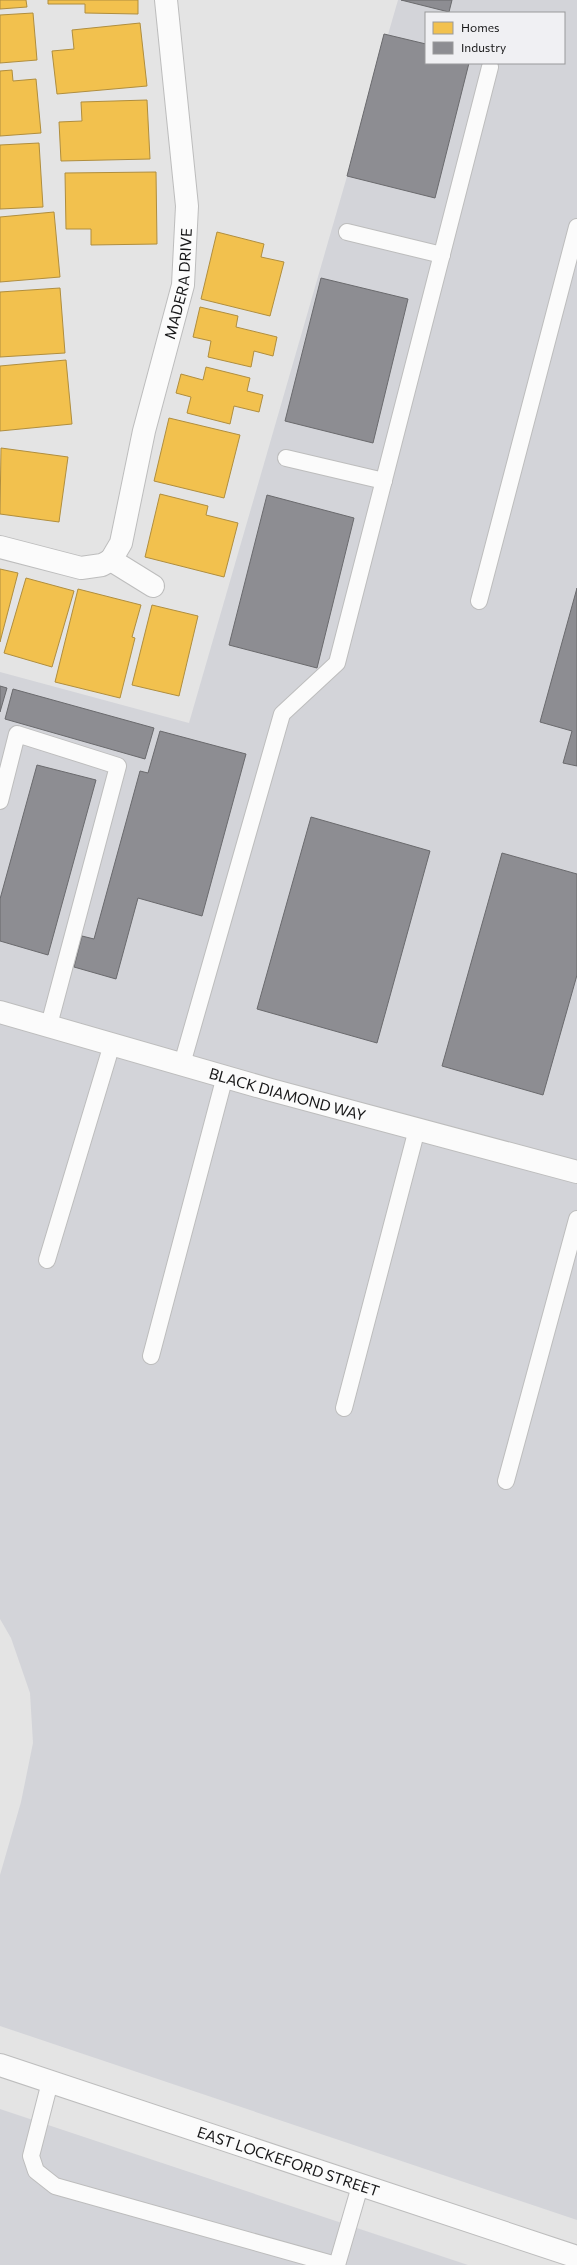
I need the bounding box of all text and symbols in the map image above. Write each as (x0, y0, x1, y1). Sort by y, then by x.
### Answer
legend (425, 12, 565, 64)
text: Homes (461, 20, 499, 34)
text: Industry (461, 40, 506, 54)
street label: MADERA DRIVE (160, 227, 195, 341)
street label: BLACK DIAMOND WAY (207, 1064, 368, 1124)
street label: EAST LOCKEFORD STREET (195, 2122, 382, 2200)

